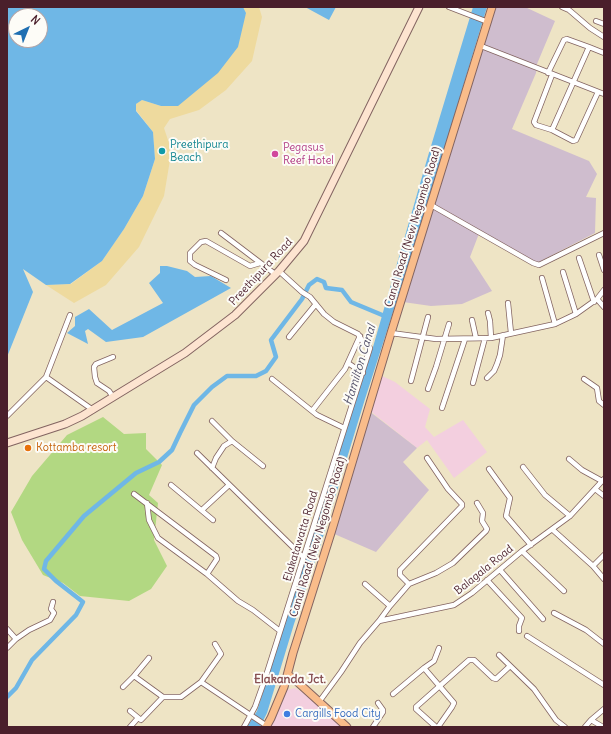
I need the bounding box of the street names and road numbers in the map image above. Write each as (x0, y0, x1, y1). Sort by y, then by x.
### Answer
street label: Canal Road (New Negombo Road) (382, 145, 444, 309)
street label: Preethipura Road (227, 236, 295, 308)
street label: Canal Road (New Negombo Road) (287, 455, 349, 619)
street label: Elakatawatta Road (281, 489, 321, 583)
street label: Balagala Road (452, 542, 516, 598)

